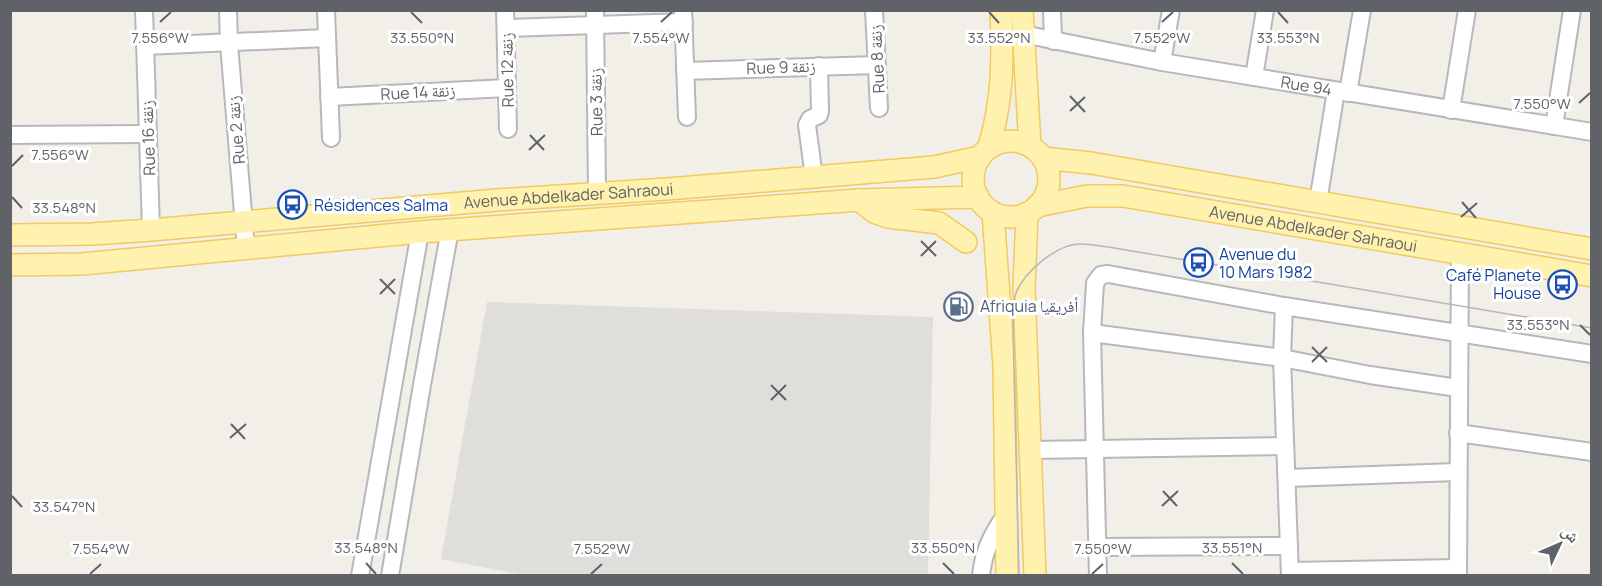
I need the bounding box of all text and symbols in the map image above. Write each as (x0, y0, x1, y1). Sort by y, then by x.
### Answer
street label: Rue 8 زنقة (864, 24, 890, 94)
text: 7.556°W (131, 27, 189, 48)
text: 33.550°N (390, 27, 454, 48)
text: 7.554°W (632, 27, 690, 48)
text: 33.552°N (968, 27, 1030, 48)
text: 7.552°W (1134, 27, 1190, 48)
text: 33.553°N (1256, 27, 1320, 48)
street label: Rue 12 زنقة (495, 32, 519, 108)
street label: Rue 9 زنقة (746, 55, 816, 79)
street label: Rue 3 زنقة (584, 68, 608, 136)
street label: Rue 94 (1279, 70, 1334, 100)
street label: Rue 14 زنقة (380, 79, 456, 105)
text: 7.550°W (1513, 93, 1571, 114)
street label: Rue 2 زنقة (222, 95, 250, 165)
street label: Rue 16 زنقة (136, 100, 160, 176)
text: 7.556°W (31, 144, 89, 165)
street label: Avenue Abdelkader Sahraoui (463, 178, 674, 214)
bus stop icon: Résidences Salma (277, 189, 309, 221)
place label: Résidences Salma (314, 194, 448, 216)
text: 33.548°N (32, 197, 96, 218)
street label: Avenue Abdelkader Sahraoui (1208, 200, 1419, 257)
place label: Avenue du 10 Mars 1982 (1219, 243, 1312, 283)
bus stop icon: Avenue du 10 Mars 1982 (1182, 247, 1214, 279)
place label: Café Planete House (1446, 264, 1541, 304)
bus stop icon: Café Planete House (1546, 268, 1578, 300)
fuel station icon: Afriquia أفريقيا (943, 290, 975, 322)
place label: Afriquia أفريقيا (980, 295, 1078, 317)
text: 33.553°N (1506, 314, 1570, 335)
text: 33.547°N (33, 496, 95, 517)
north arrow (1530, 514, 1590, 574)
text: ش (1557, 520, 1585, 547)
text: 33.548°N (334, 537, 398, 558)
text: 33.550°N (911, 537, 975, 558)
text: 33.551°N (1202, 537, 1262, 558)
text: 7.554°W (72, 538, 130, 559)
text: 7.552°W (574, 538, 630, 559)
text: 7.550°W (1074, 538, 1132, 559)

